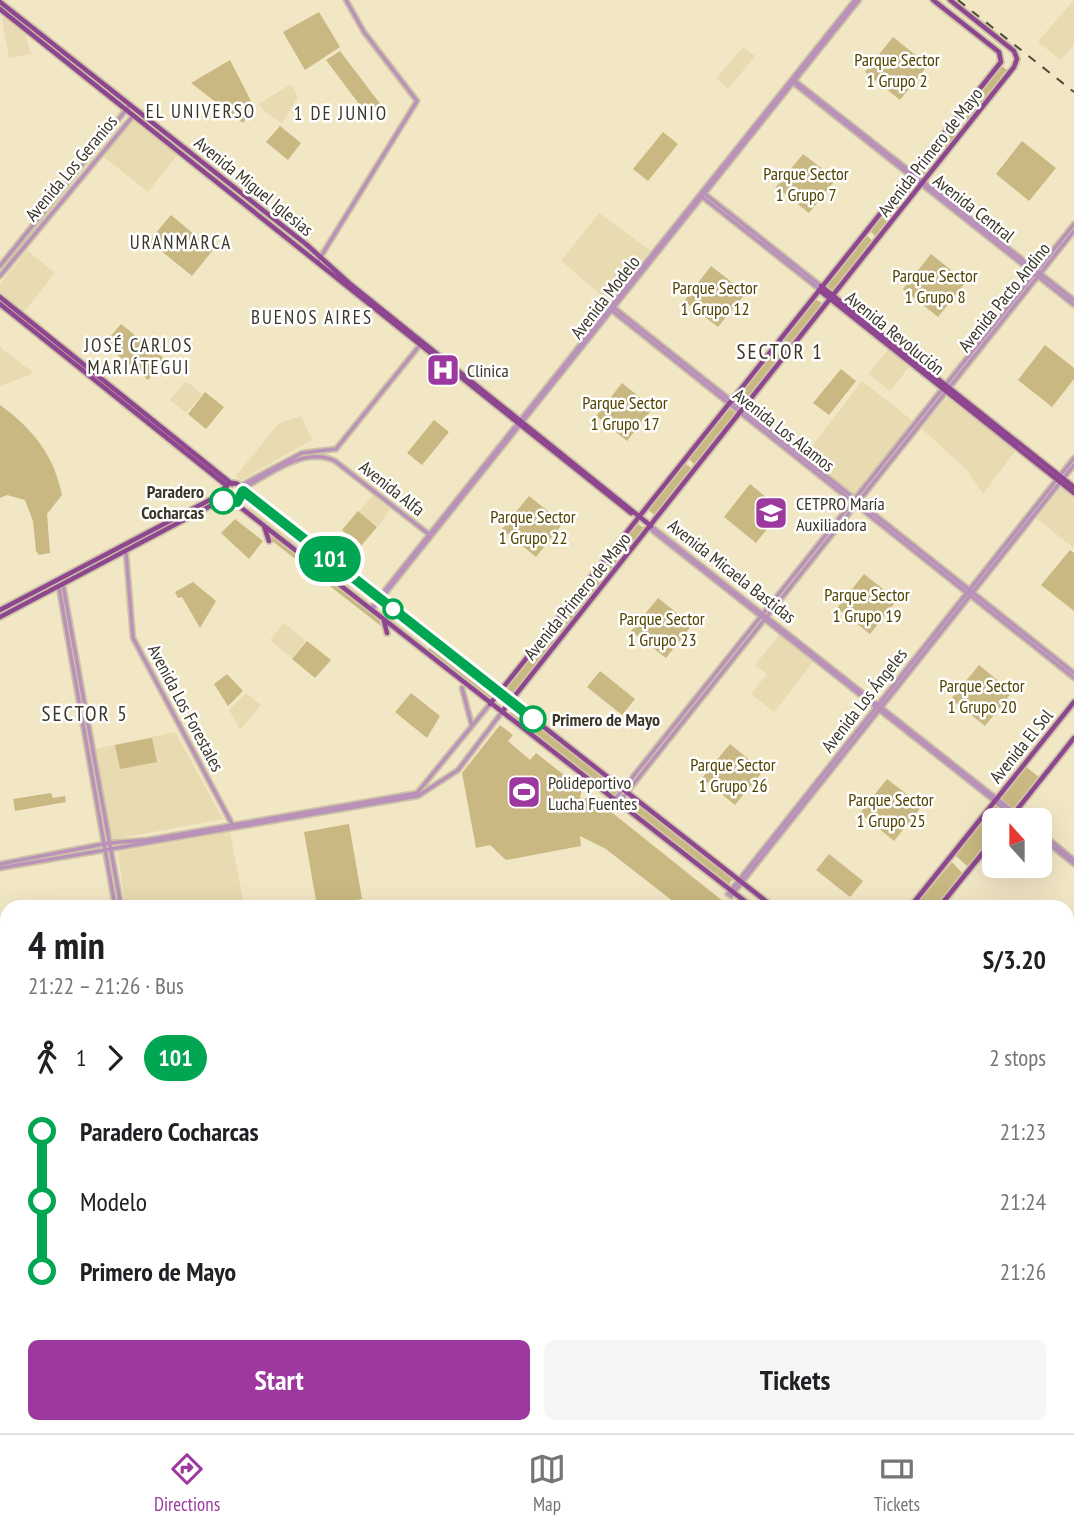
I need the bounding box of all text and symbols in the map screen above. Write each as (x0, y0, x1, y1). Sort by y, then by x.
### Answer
park label: Parque Sector 1 Grupo 2 (854, 48, 940, 92)
street label: Avenida Primero de Mayo (872, 83, 988, 221)
district label: EL UNIVERSO (146, 99, 256, 123)
district label: 1 DE JUNIO (294, 101, 388, 125)
street label: Avenida Los Geranios (20, 110, 122, 226)
street label: Avenida Miguel Iglesias (190, 131, 318, 241)
park label: Parque Sector 1 Grupo 7 (763, 162, 849, 206)
street label: Avenida Central (929, 169, 1020, 248)
district label: URANMARCA (130, 230, 232, 254)
street label: Avenida Pacto Andino (953, 238, 1055, 356)
street label: Avenida Modelo (565, 251, 645, 343)
park label: Parque Sector 1 Grupo 8 (892, 264, 978, 308)
park label: Parque Sector 1 Grupo 12 (672, 276, 758, 320)
street label: Avenida Revolución (841, 286, 949, 380)
district label: BUENOS AIRES (251, 305, 373, 329)
district label: JOSÉ CARLOS MARIÁTEGUI (83, 333, 194, 379)
district label: SECTOR 1 (736, 338, 824, 365)
hospital icon: Clinica (424, 351, 462, 389)
place label: Clinica (467, 359, 509, 382)
street label: Avenida Los Alamos (729, 383, 839, 477)
park label: Parque Sector 1 Grupo 17 (582, 391, 668, 435)
street label: Avenida Alfa (355, 455, 429, 521)
place label: Paradero Cocharcas (141, 480, 204, 524)
marker: Paradero Cocharcas (210, 488, 236, 514)
place label: CETPRO María Auxiliadora (796, 492, 885, 536)
school or university icon: CETPRO María Auxiliadora (752, 494, 790, 532)
park label: Parque Sector 1 Grupo 22 (490, 505, 576, 549)
street label: Avenida Micaela Bastidas (663, 514, 801, 628)
street label: Avenida Primero de Mayo (519, 527, 636, 664)
line badge: 101 (290, 536, 370, 582)
text: 101 (313, 543, 347, 574)
park label: Parque Sector 1 Grupo 19 (824, 583, 910, 627)
unlabelled marker (383, 599, 403, 619)
park label: Parque Sector 1 Grupo 23 (619, 607, 705, 651)
street label: Avenida Los Forestales (143, 640, 229, 776)
street label: Avenida Los Ángeles (816, 643, 912, 757)
park label: Parque Sector 1 Grupo 20 (939, 674, 1025, 718)
district label: SECTOR 5 (41, 700, 129, 727)
street label: Avenida El Sol (984, 704, 1058, 788)
marker: Primero de Mayo (520, 706, 546, 732)
place label: Primero de Mayo (552, 708, 660, 731)
park label: Parque Sector 1 Grupo 26 (690, 753, 776, 797)
place label: Polideportivo Lucha Fuentes (548, 771, 637, 815)
sports icon: Polideportivo Lucha Fuentes (505, 773, 543, 811)
park label: Parque Sector 1 Grupo 25 (848, 788, 934, 832)
north arrow (982, 808, 1052, 878)
map controls (982, 808, 1052, 878)
text: 4 min (28, 920, 105, 969)
text: S/3.20 (983, 943, 1046, 976)
text: 21:22 – 21:26 · Bus (28, 971, 184, 1000)
icon: walk (28, 1039, 66, 1077)
icon: forward (96, 1039, 134, 1077)
text: 101 (158, 1042, 193, 1073)
text: 1 (76, 1043, 86, 1072)
text: 2 stops (989, 1043, 1046, 1072)
text: Paradero Cocharcas (80, 1115, 259, 1148)
text: 21:23 (1000, 1117, 1046, 1146)
text: Modelo (80, 1185, 147, 1218)
text: 21:24 (1000, 1187, 1046, 1216)
text: Primero de Mayo (80, 1255, 236, 1288)
text: 21:26 (1000, 1257, 1046, 1286)
button: Start (28, 1340, 530, 1420)
button: Tickets (544, 1340, 1046, 1420)
tab: Directions (154, 1450, 220, 1516)
tab: Map (528, 1450, 566, 1516)
tab: Tickets (874, 1450, 920, 1516)

